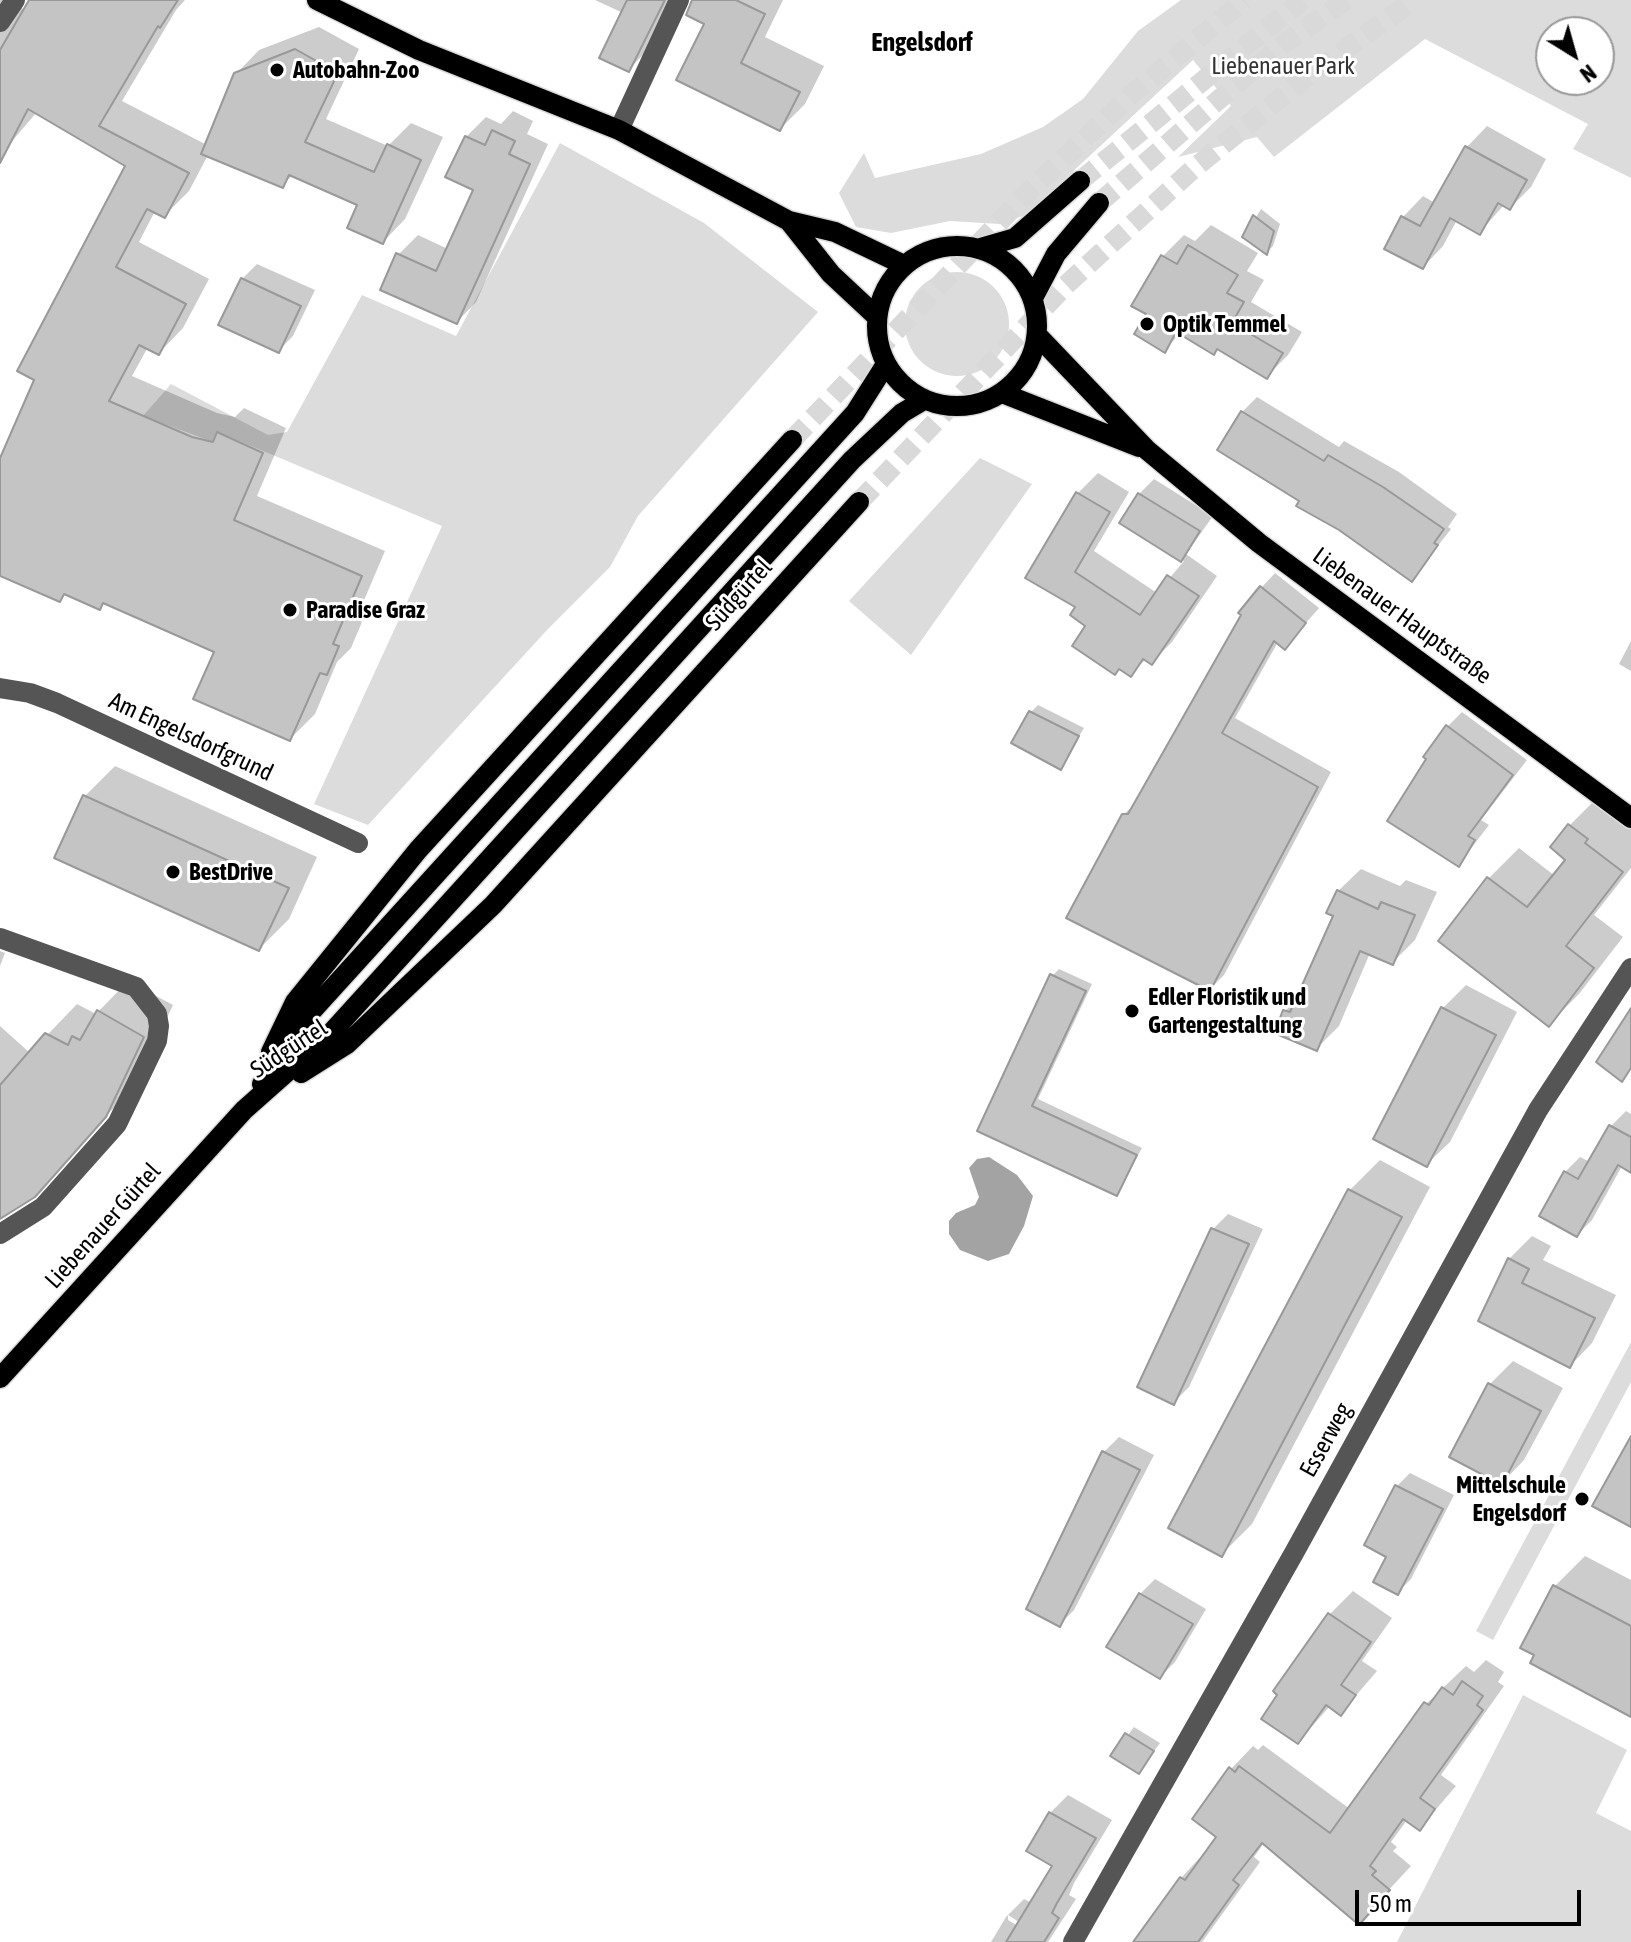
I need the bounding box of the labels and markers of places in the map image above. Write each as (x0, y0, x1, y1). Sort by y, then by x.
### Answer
place label: Autobahn-Zoo (293, 56, 419, 84)
marker: Autobahn-Zoo (268, 61, 286, 79)
place label: Optik Temmel (1163, 310, 1286, 338)
marker: Optik Temmel (1138, 315, 1156, 333)
place label: Paradise Graz (306, 596, 425, 624)
marker: Paradise Graz (281, 601, 299, 619)
place label: BestDrive (189, 858, 273, 886)
marker: BestDrive (164, 863, 182, 881)
place label: Edler Floristik und Gartengestaltung (1148, 983, 1306, 1039)
marker: Edler Floristik und Gartengestaltung (1123, 1002, 1141, 1020)
place label: Mittelschule Engelsdorf (1456, 1471, 1566, 1527)
marker: Mittelschule Engelsdorf (1573, 1490, 1591, 1508)

